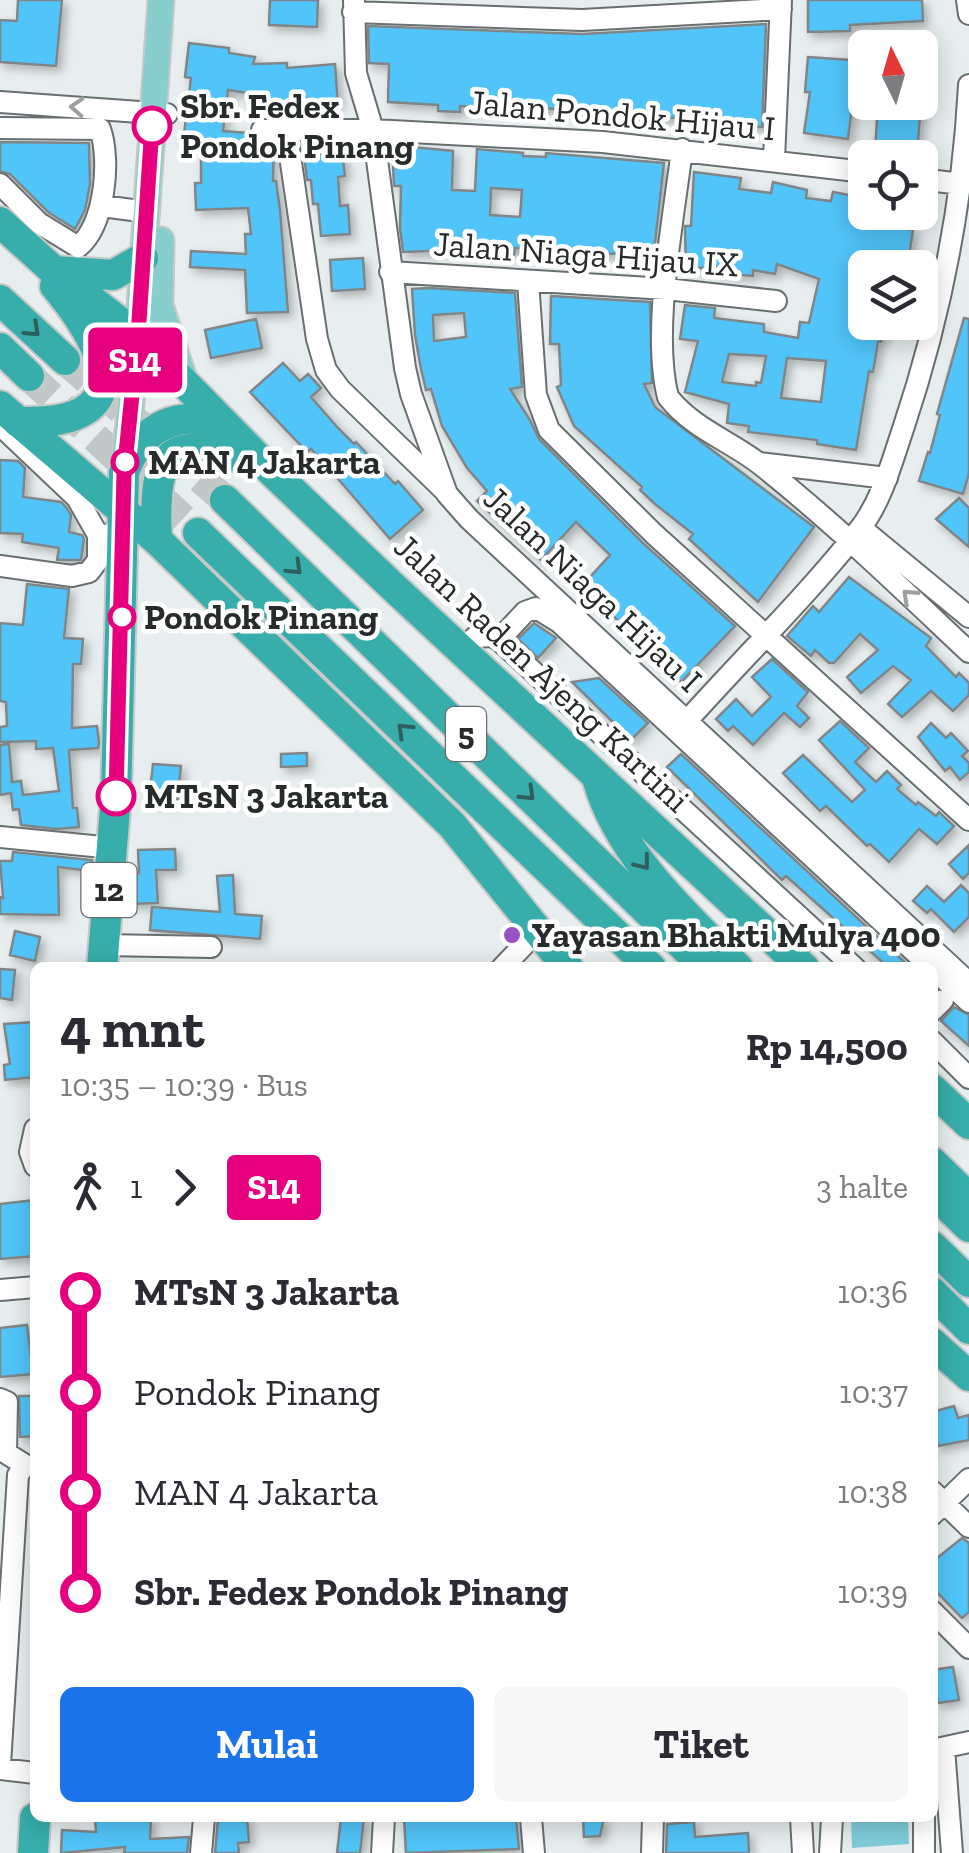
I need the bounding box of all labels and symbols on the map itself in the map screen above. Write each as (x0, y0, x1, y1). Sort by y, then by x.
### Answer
north arrow (848, 30, 938, 120)
street label: Jalan Pondok Hijau I (467, 81, 777, 149)
place label: Sbr. Fedex Pondok Pinang (180, 85, 414, 167)
one-way arrow (68, 97, 84, 119)
marker: Sbr. Fedex Pondok Pinang (133, 107, 171, 145)
street label: Jalan Niaga Hijau IX (432, 222, 740, 286)
one-way arrow (21, 318, 39, 336)
line badge: S14 (78, 328, 192, 392)
place label: MAN 4 Jakarta (148, 441, 381, 483)
marker: MAN 4 Jakarta (112, 449, 138, 475)
street label: Jalan Niaga Hijau I (475, 477, 711, 701)
street label: Jalan Raden Ajeng Kartini (386, 525, 699, 821)
one-way arrow (283, 556, 301, 574)
one-way arrow (903, 590, 921, 608)
place label: Pondok Pinang (144, 596, 378, 638)
marker: Pondok Pinang (109, 604, 135, 630)
road number: 5 (446, 707, 486, 761)
one-way arrow (398, 724, 416, 742)
place label: MTsN 3 Jakarta (144, 775, 389, 817)
marker: MTsN 3 Jakarta (97, 777, 135, 815)
one-way arrow (517, 782, 535, 800)
one-way arrow (631, 852, 649, 870)
road number: 12 (82, 863, 136, 917)
place label: Yayasan Bhakti Mulya 400 (532, 914, 941, 956)
marker: Yayasan Bhakti Mulya 400 (501, 924, 523, 946)

